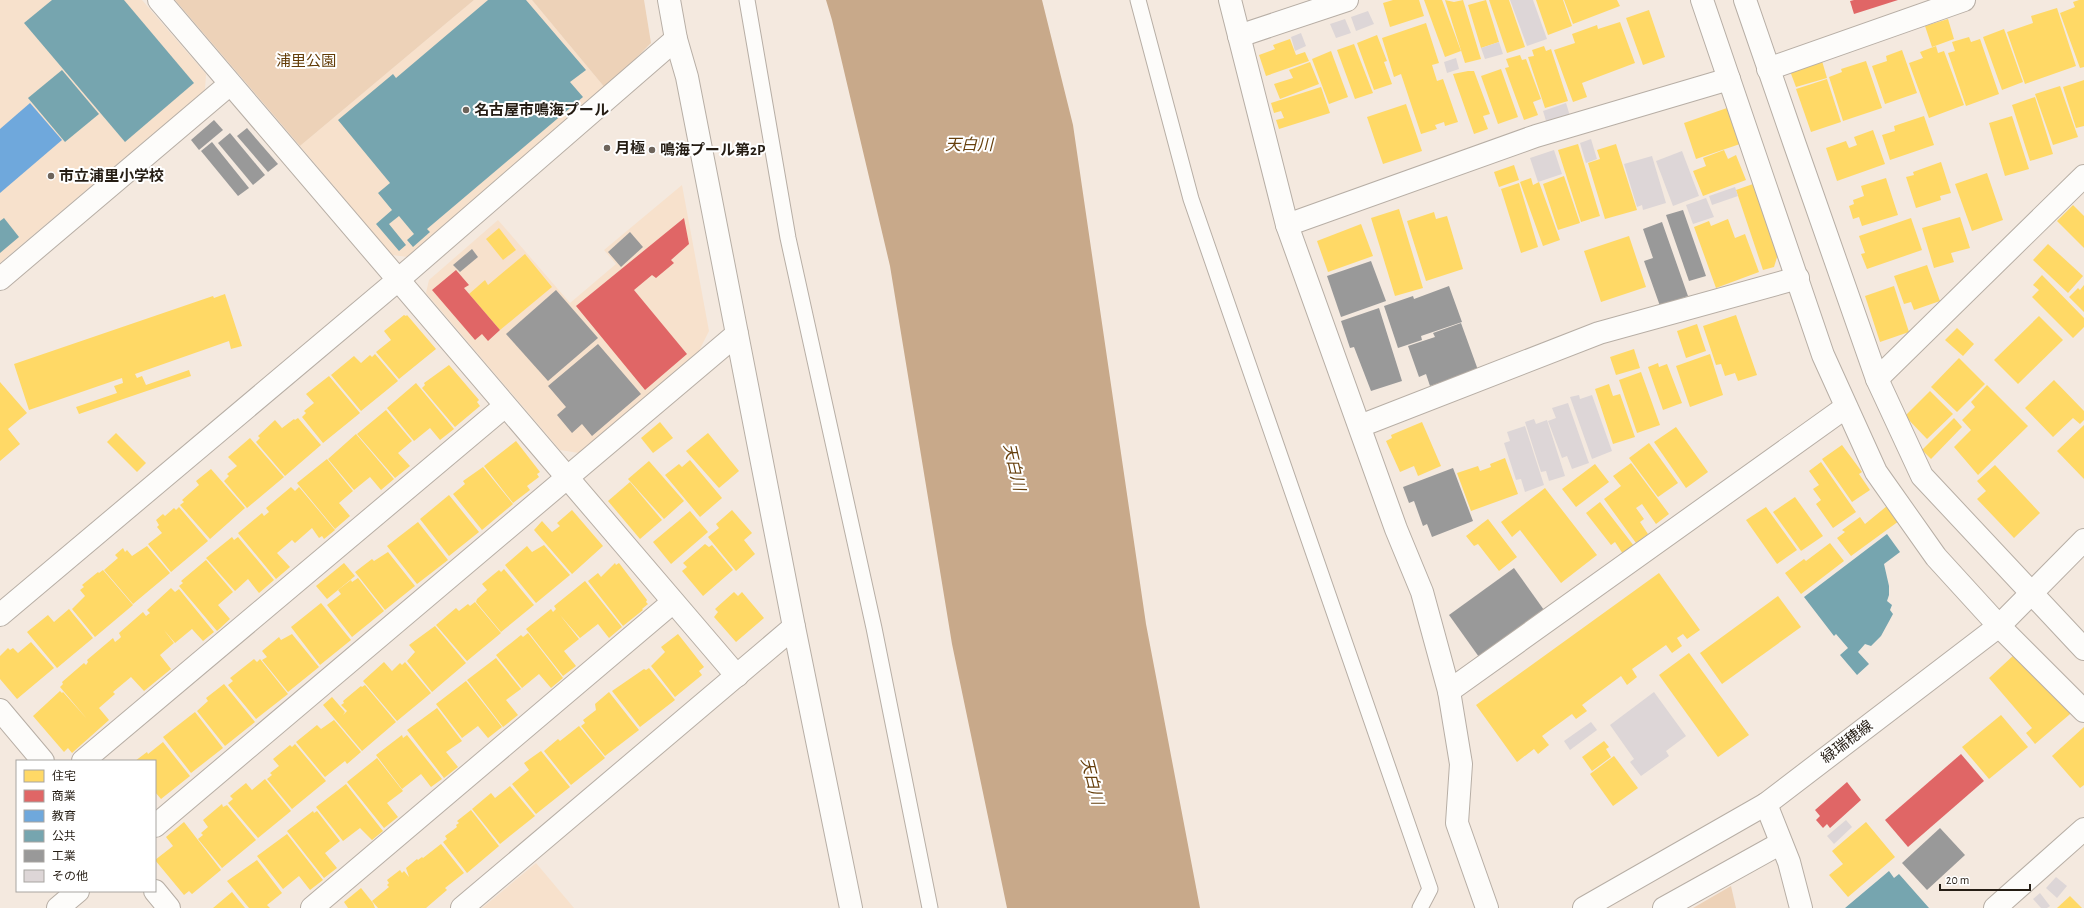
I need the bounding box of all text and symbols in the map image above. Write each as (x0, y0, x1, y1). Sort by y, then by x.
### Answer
park label: 浦里公園 (276, 52, 336, 69)
place label: 名古屋市鳴海プール (474, 102, 609, 118)
marker: 名古屋市鳴海プール (461, 105, 471, 115)
water label: 天白川 (945, 136, 995, 153)
place label: 月極 (615, 140, 645, 156)
place label: 鳴海プール第2P (660, 142, 766, 158)
marker: 月極 (602, 143, 612, 153)
marker: 鳴海プール第2P (647, 145, 657, 155)
place label: 市立浦里小学校 (59, 167, 164, 184)
marker: 市立浦里小学校 (46, 171, 56, 181)
water label: 天白川 (1001, 442, 1029, 494)
street label: 緑瑞穂線 (1818, 717, 1875, 766)
water label: 天白川 (1078, 756, 1107, 808)
legend (16, 760, 156, 892)
text: 住宅 (52, 769, 76, 782)
text: 商業 (52, 790, 76, 802)
text: 教育 (52, 810, 76, 822)
text: 公共 (52, 830, 76, 842)
text: 工業 (52, 850, 76, 862)
scale bar (1940, 866, 2030, 892)
text: その他 (52, 870, 88, 882)
text: 20 m (1946, 874, 1969, 886)

